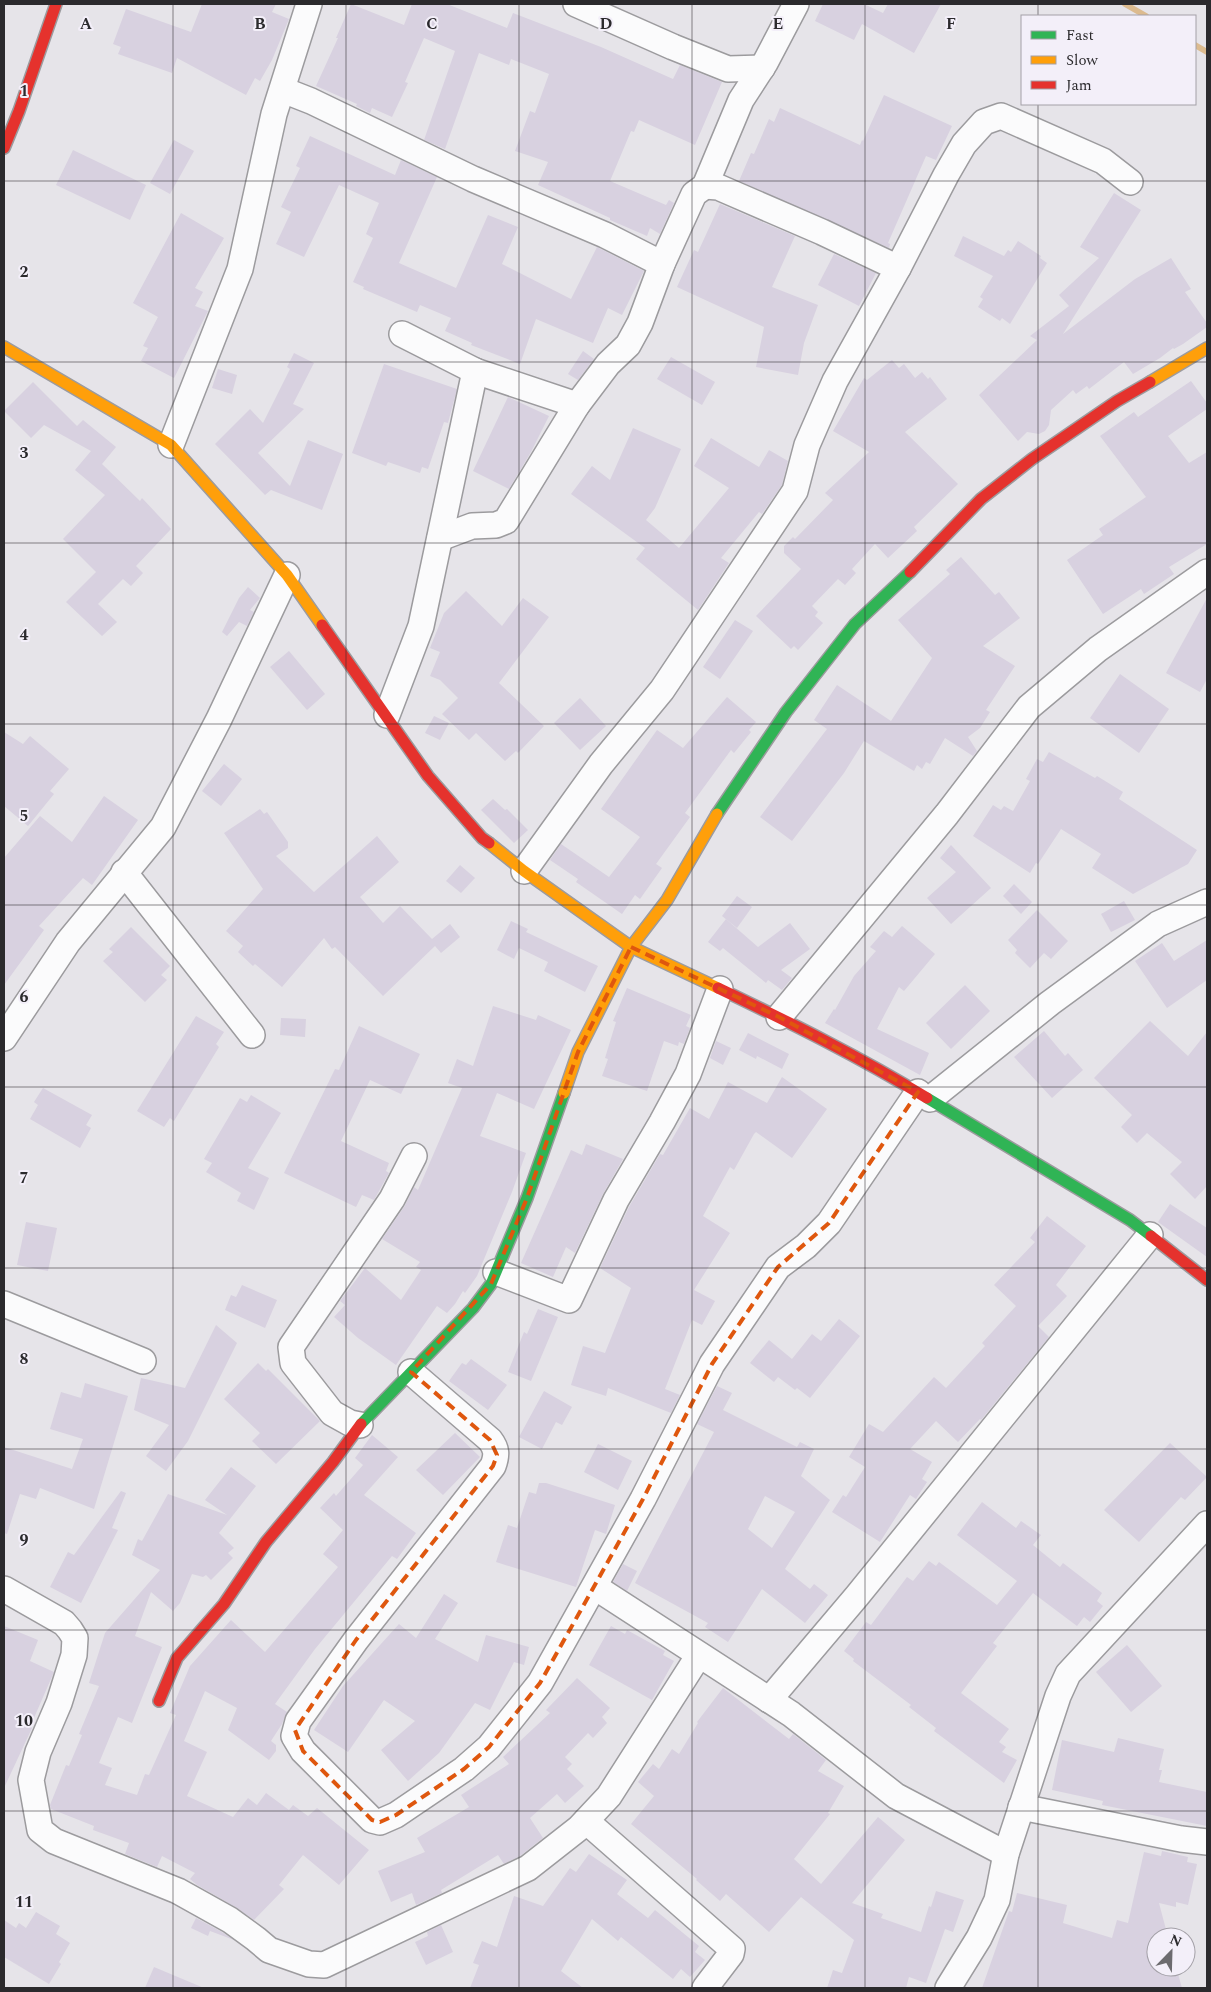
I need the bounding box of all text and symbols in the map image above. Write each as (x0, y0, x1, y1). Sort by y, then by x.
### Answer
text: A (80, 12, 93, 36)
text: B (254, 12, 266, 36)
text: C (426, 12, 438, 36)
text: D (600, 12, 613, 36)
text: E (773, 12, 783, 36)
text: F (946, 12, 956, 36)
legend (1021, 15, 1196, 105)
text: Fast (1066, 24, 1094, 47)
text: Slow (1066, 49, 1098, 72)
text: Jam (1066, 74, 1092, 97)
text: 1 (20, 79, 28, 103)
text: 2 (20, 260, 29, 284)
text: 3 (20, 441, 29, 465)
text: 4 (20, 623, 29, 647)
text: 5 (20, 804, 28, 828)
text: 6 (20, 985, 29, 1009)
text: 7 (20, 1166, 29, 1190)
text: 8 (20, 1347, 29, 1371)
text: 9 (20, 1528, 29, 1552)
text: 10 (15, 1709, 33, 1733)
text: 11 (15, 1890, 33, 1914)
north arrow (1146, 1927, 1196, 1977)
text: N (1167, 1929, 1185, 1952)

